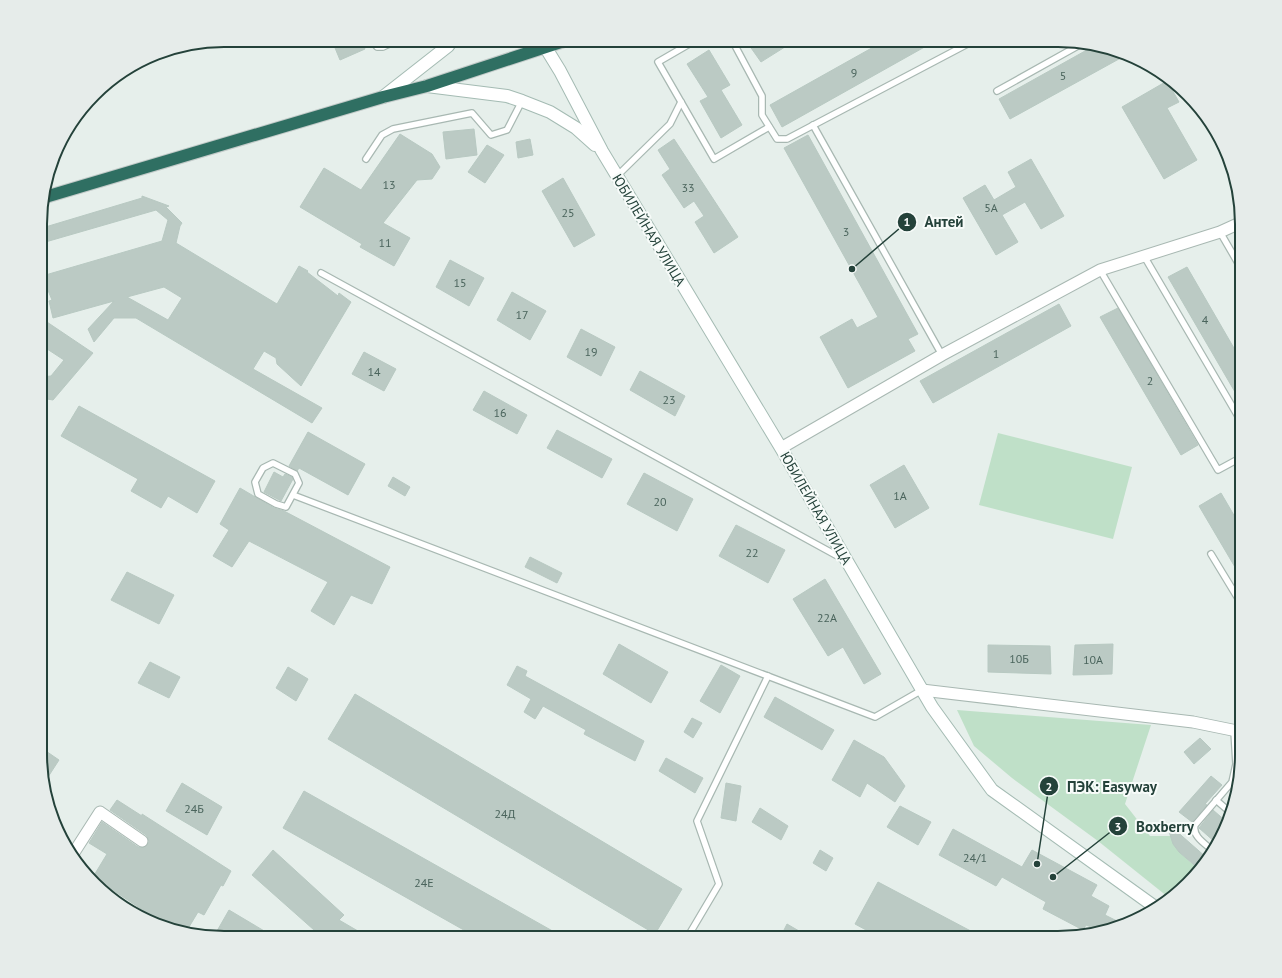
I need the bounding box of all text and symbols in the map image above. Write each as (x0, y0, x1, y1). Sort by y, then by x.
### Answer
house number: 9 (851, 65, 857, 80)
house number: 5 (1060, 68, 1066, 83)
street label: ЮБИЛЕЙНАЯ УЛИЦА (608, 171, 690, 290)
house number: 13 (382, 177, 396, 192)
house number: 33 (681, 180, 695, 195)
house number: 5А (984, 200, 998, 215)
house number: 25 (561, 205, 575, 220)
callout: Антей (897, 209, 972, 236)
text: Антей (924, 212, 964, 231)
text: 1 (904, 214, 910, 229)
house number: 3 (843, 224, 849, 239)
house number: 11 (378, 235, 392, 250)
house number: 15 (453, 275, 467, 290)
house number: 17 (515, 307, 529, 322)
house number: 4 (1202, 312, 1209, 327)
house number: 19 (584, 344, 598, 359)
house number: 1 (993, 346, 999, 361)
house number: 14 (367, 364, 381, 379)
house number: 2 (1147, 373, 1153, 388)
house number: 23 (662, 392, 676, 407)
house number: 16 (493, 405, 507, 420)
street label: ЮБИЛЕЙНАЯ УЛИЦА (776, 448, 856, 569)
house number: 1А (893, 488, 907, 503)
house number: 20 (653, 494, 667, 509)
house number: 22 (745, 545, 759, 560)
house number: 22А (817, 610, 837, 625)
house number: 10Б (1009, 651, 1029, 666)
house number: 10А (1083, 652, 1103, 667)
callout: ПЭК: Easyway (1039, 773, 1165, 800)
text: ПЭК: Easyway (1067, 777, 1158, 796)
text: 2 (1046, 779, 1052, 794)
house number: 24Б (184, 801, 204, 816)
house number: 24Д (494, 806, 516, 821)
callout: Boxberry (1108, 813, 1202, 840)
text: Boxberry (1136, 817, 1195, 836)
text: 3 (1115, 819, 1121, 834)
house number: 24/1 (963, 850, 987, 865)
house number: 24Е (414, 875, 434, 890)

